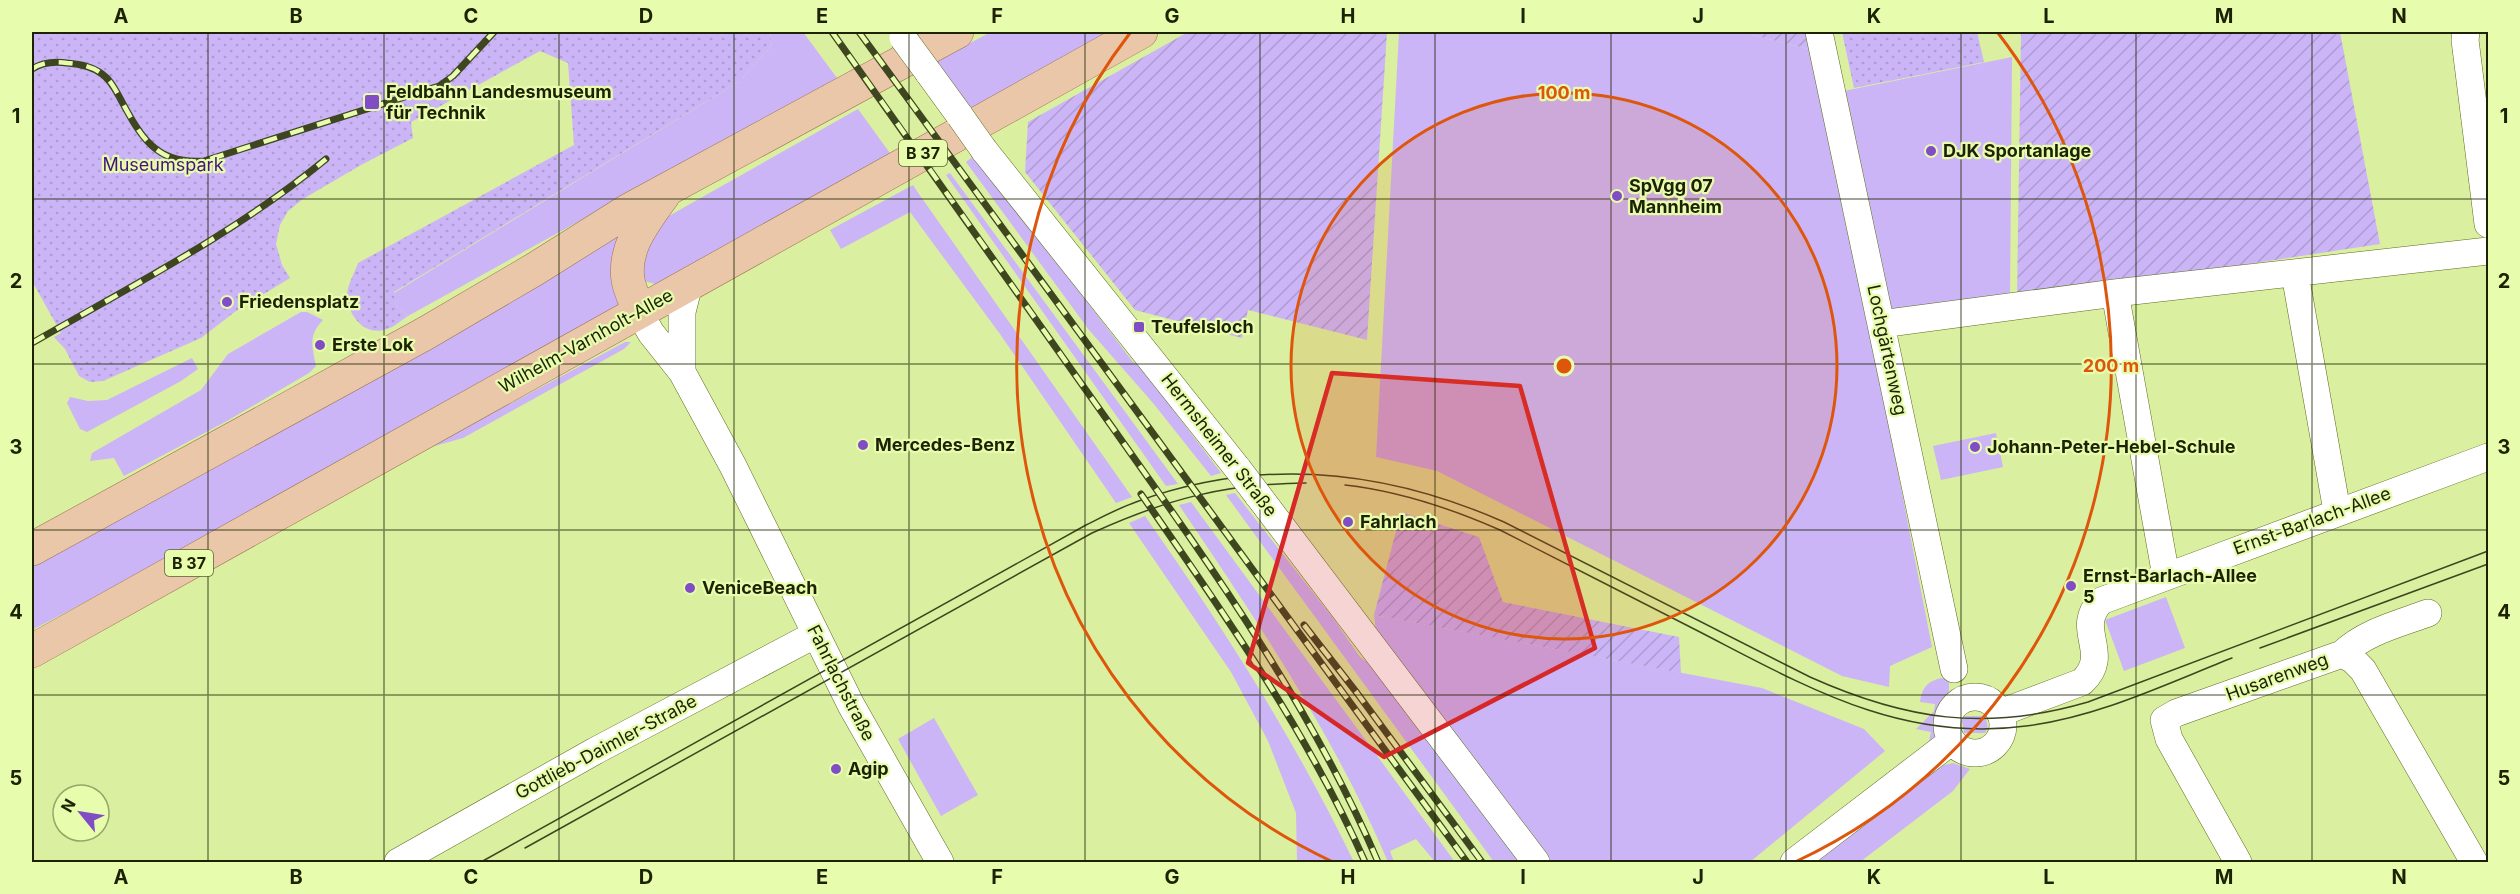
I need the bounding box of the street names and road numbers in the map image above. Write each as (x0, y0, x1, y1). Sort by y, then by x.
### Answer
road number: B 37 (899, 140, 947, 166)
street label: Lochgärtenweg (1863, 283, 1912, 417)
street label: Wilhelm-Varnholt-Allee (495, 284, 676, 397)
street label: Hermsheimer Straße (1157, 369, 1282, 520)
street label: Ernst-Barlach-Allee (2230, 482, 2393, 559)
road number: B 37 (165, 550, 213, 576)
street label: Fahrlachstraße (803, 621, 880, 744)
street label: Husarenweg (2223, 648, 2331, 705)
street label: Gottlieb-Daimler-Straße (511, 690, 700, 803)

